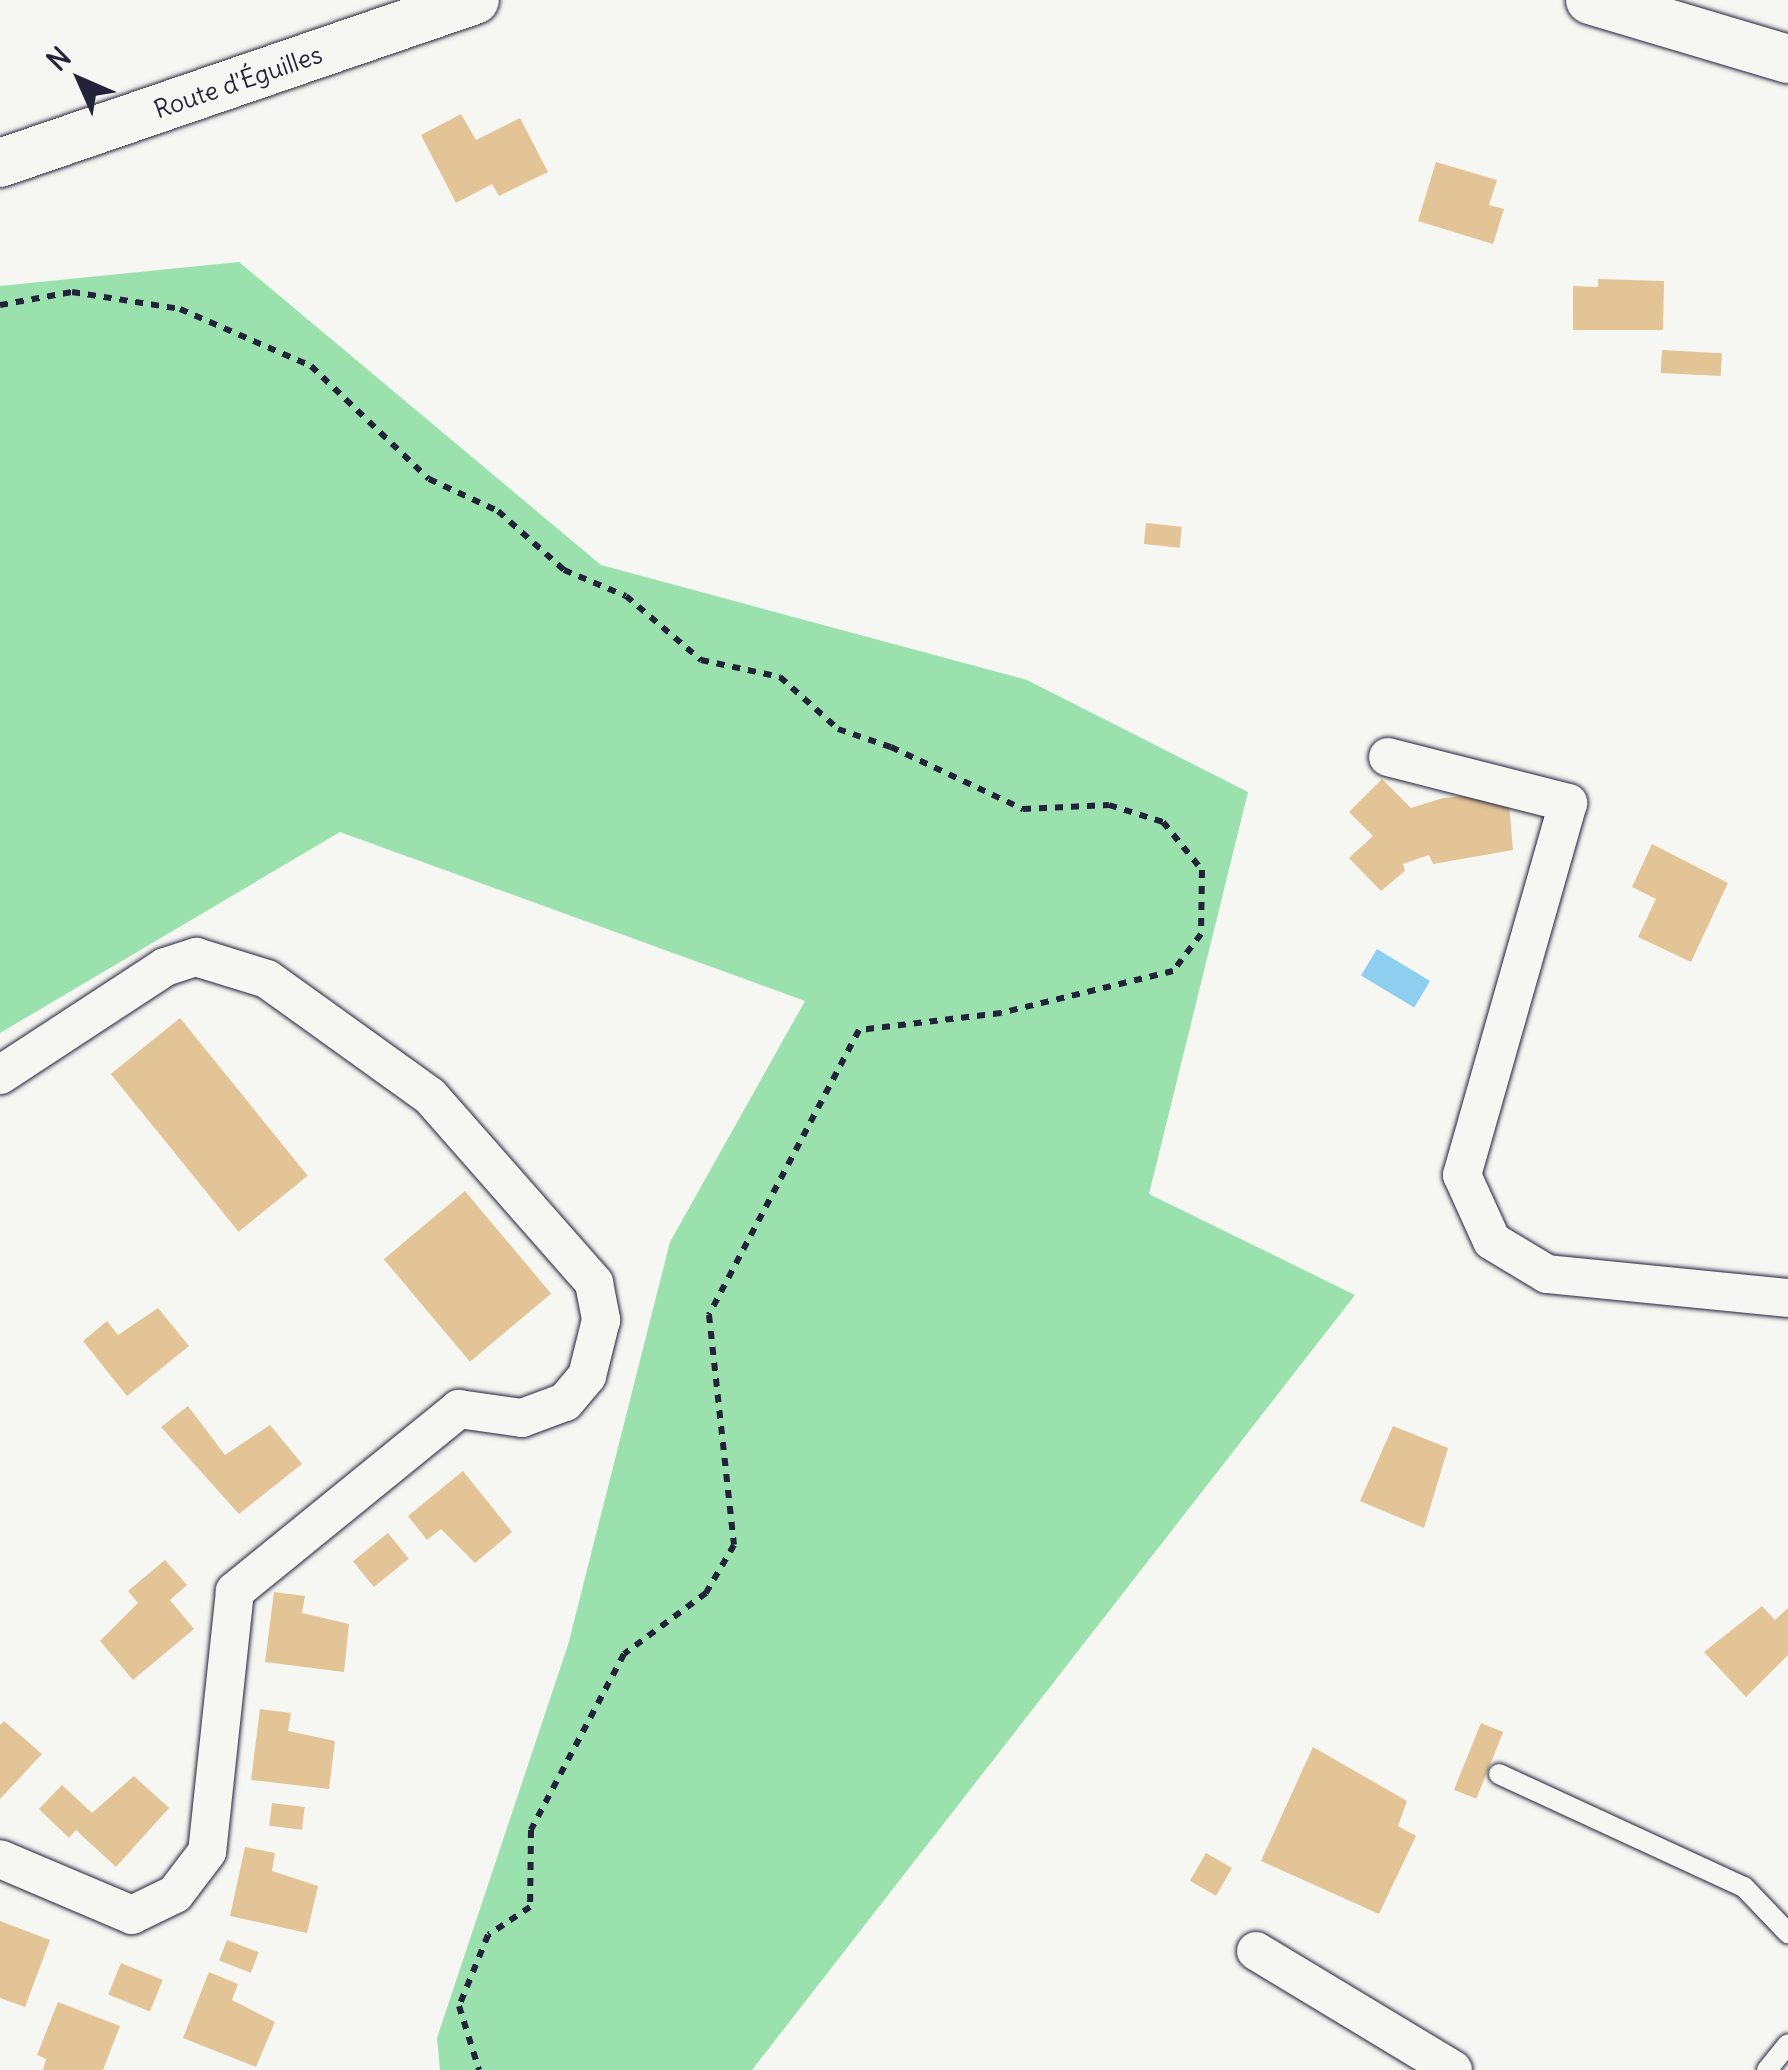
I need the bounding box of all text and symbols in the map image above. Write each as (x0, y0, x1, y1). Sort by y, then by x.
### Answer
north arrow (30, 30, 130, 130)
text: N (39, 39, 78, 78)
street label: Route d'Éguilles (150, 39, 326, 125)

